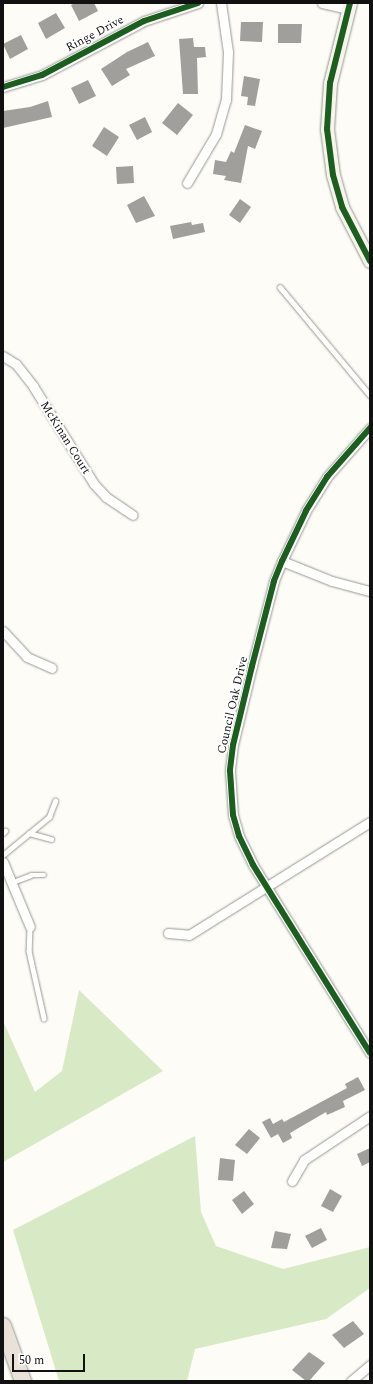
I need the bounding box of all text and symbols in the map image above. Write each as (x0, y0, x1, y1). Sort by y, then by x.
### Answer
street label: Ringe Drive (64, 13, 126, 55)
street label: McKinan Court (37, 399, 93, 477)
street label: Council Oak Drive (215, 655, 251, 755)
scale bar (14, 1346, 87, 1372)
text: 50 m (19, 1351, 44, 1370)

